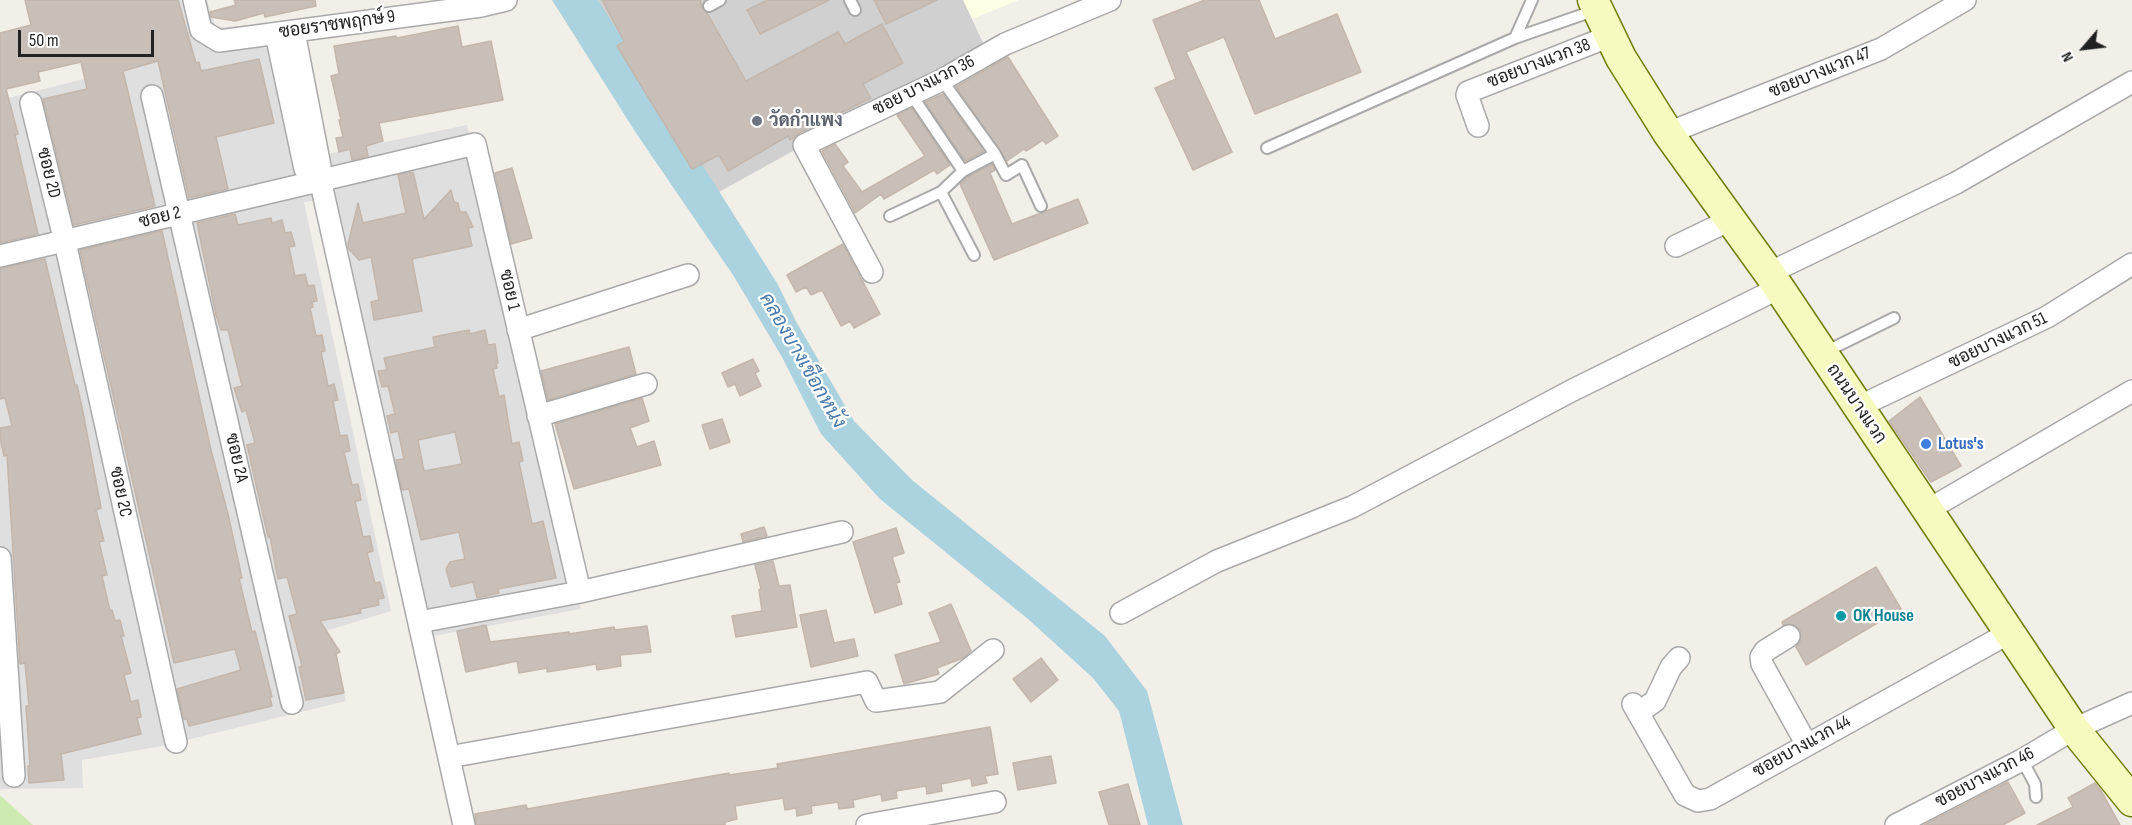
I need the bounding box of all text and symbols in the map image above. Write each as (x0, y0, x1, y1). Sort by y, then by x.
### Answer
street label: ซอยราชพฤกษ์ 9 (278, 6, 396, 44)
scale bar (21, 18, 158, 56)
north arrow (2054, 18, 2114, 78)
text: 50 m (29, 30, 59, 51)
street label: ซอยบางแวก 38 (1484, 34, 1594, 94)
street label: ซอยบางแวก 47 (1766, 43, 1874, 103)
text: N (2057, 48, 2078, 65)
street label: ซอย บางแวก 36 (869, 51, 979, 121)
place label: วัดกำแพง (769, 110, 843, 132)
marker: วัดกำแพง (750, 114, 764, 128)
street label: ซอย 2D (31, 146, 65, 200)
street label: ซอย 2 (137, 202, 183, 234)
street label: ซอย 1 (494, 268, 524, 312)
water label: คลองบางเชือกหนัง (754, 289, 850, 433)
street label: ซอยบางแวก 51 (1945, 308, 2051, 374)
street label: ถนนบางแวก (1821, 360, 1891, 448)
street label: ซอย 2A (220, 431, 252, 485)
place label: Lotus's (1938, 433, 1984, 455)
marker: Lotus's (1919, 437, 1933, 451)
street label: ซอย 2C (104, 465, 136, 519)
place label: OK House (1853, 605, 1914, 627)
marker: OK House (1834, 609, 1848, 623)
street label: ซอยบางแวก 44 (1749, 711, 1855, 783)
street label: ซอยบางแวก 46 (1932, 743, 2038, 813)

